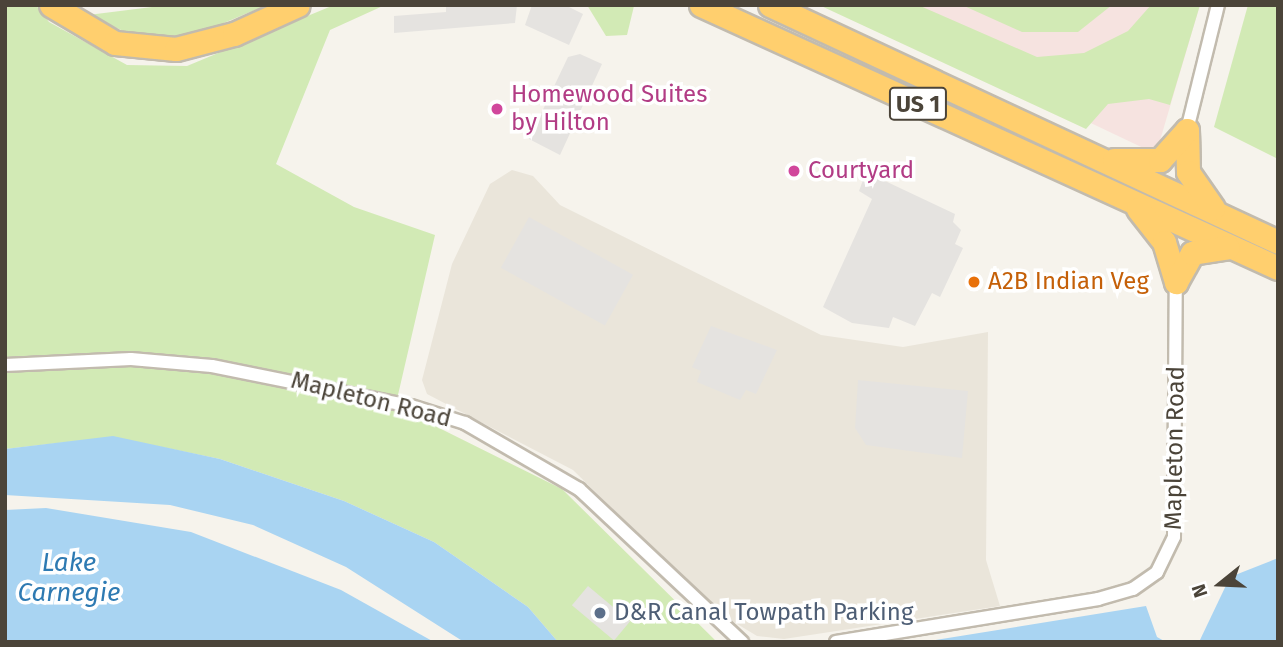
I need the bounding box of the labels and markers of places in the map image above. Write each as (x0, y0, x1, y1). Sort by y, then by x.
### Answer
place label: Homewood Suites by Hilton (511, 81, 707, 137)
marker: Homewood Suites by Hilton (489, 101, 505, 117)
place label: Courtyard (808, 157, 914, 185)
marker: Courtyard (786, 163, 802, 179)
place label: A2B Indian Veg (988, 268, 1149, 296)
marker: A2B Indian Veg (966, 274, 982, 290)
place label: D&R Canal Towpath Parking (614, 599, 913, 627)
marker: D&R Canal Towpath Parking (592, 605, 608, 621)

